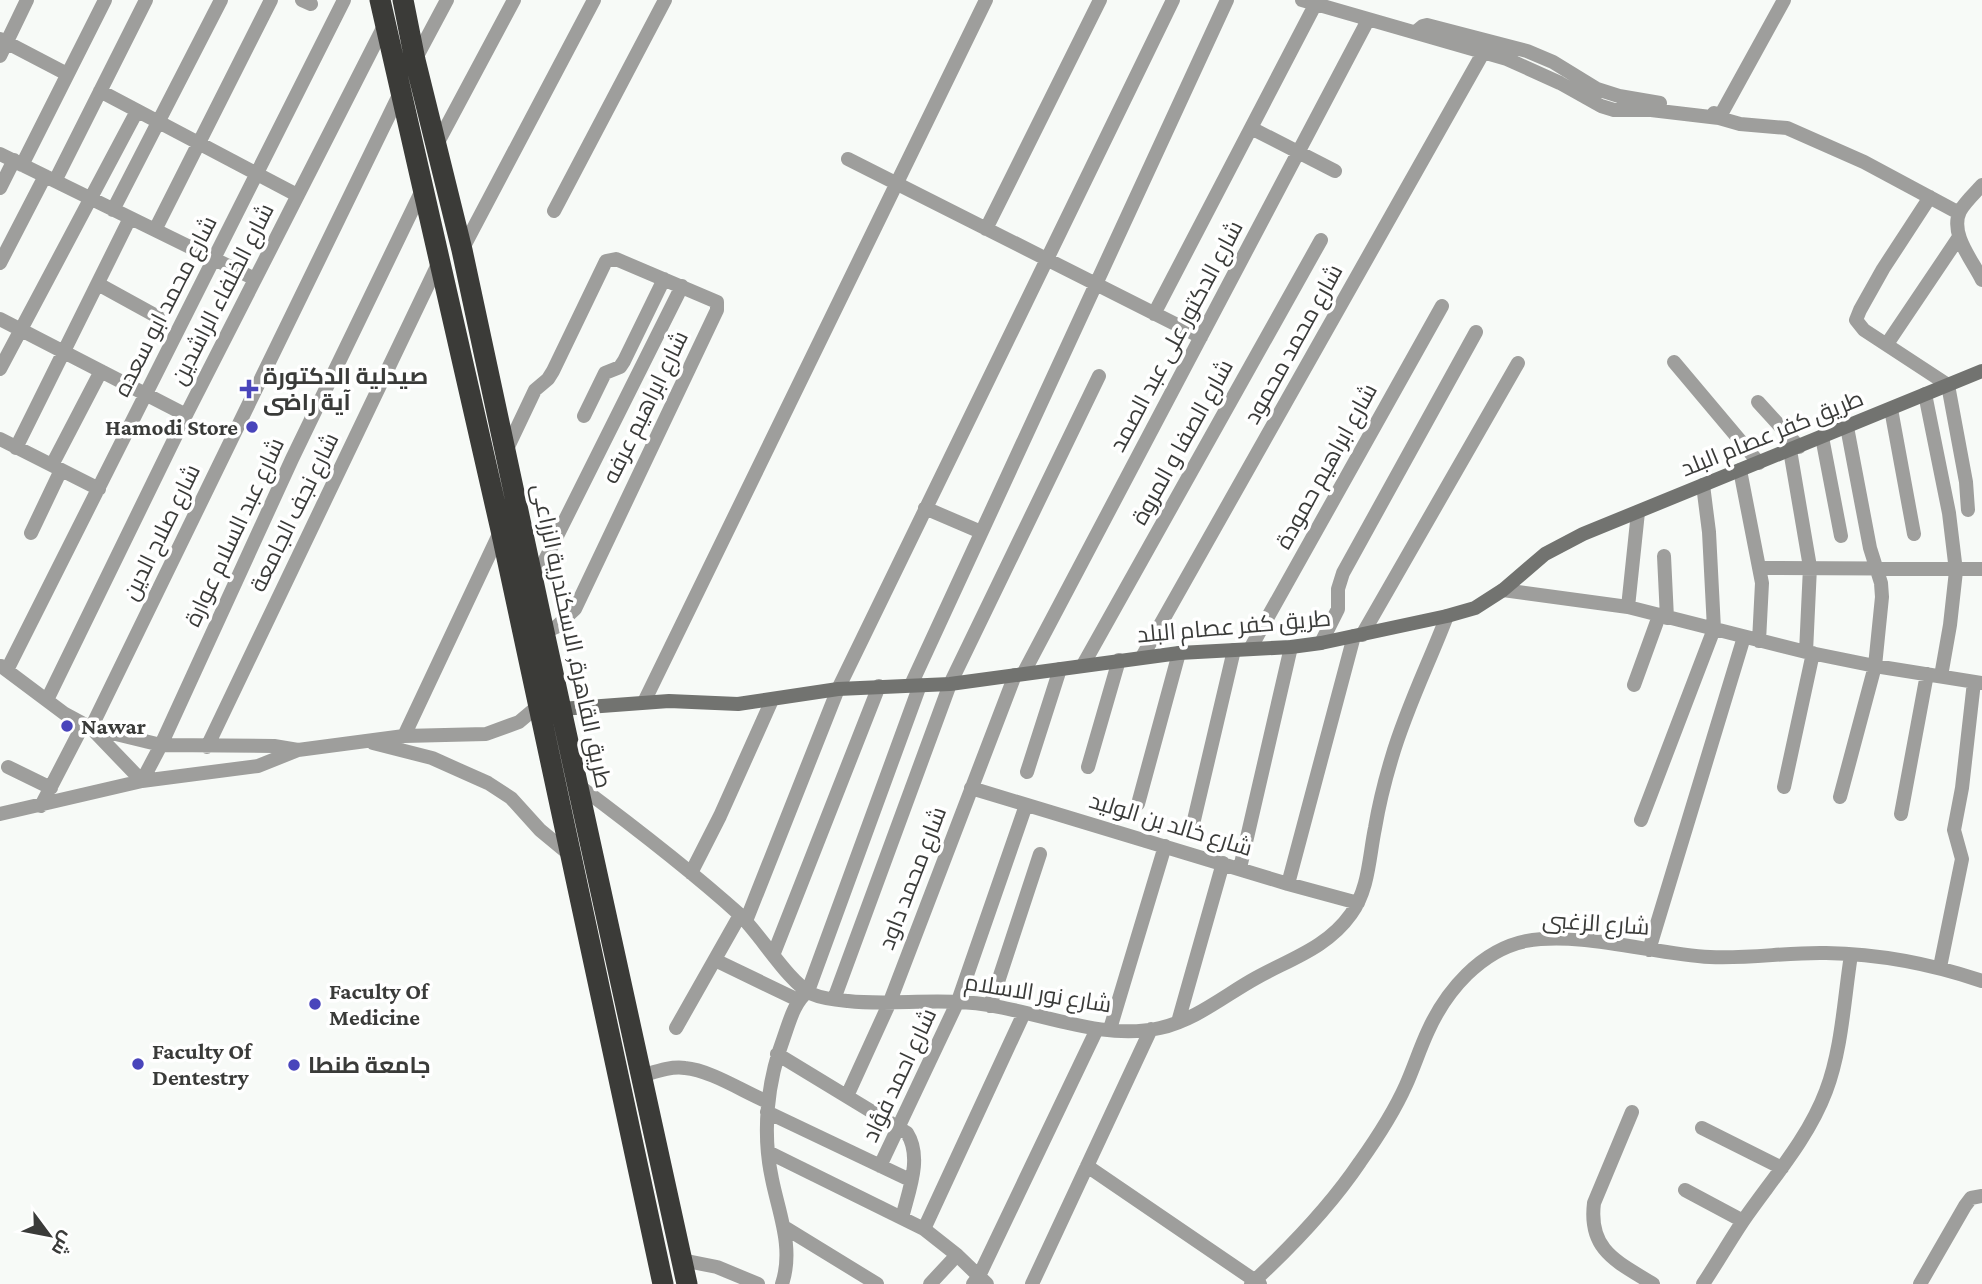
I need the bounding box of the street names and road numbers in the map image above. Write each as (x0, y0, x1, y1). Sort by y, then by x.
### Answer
street label: شارع الخلفاء الراشدين (165, 199, 282, 390)
street label: شارع محمد ابو سعده (108, 211, 224, 402)
street label: شارع الدكتور على عبد الصمد (1104, 216, 1251, 457)
street label: شارع محمد محمود (1238, 260, 1350, 430)
street label: شارع ابراهيم عرفه (597, 326, 696, 489)
street label: شارع الصفا و المروة (1126, 355, 1241, 530)
street label: شارع ابراهيم حمودة (1270, 379, 1385, 555)
street label: طريق كفر عصام البلد (1677, 385, 1868, 484)
street label: شارع نجف الجامعة (244, 428, 346, 597)
street label: شارع عبد السلام عوارة (179, 434, 292, 632)
street label: شارع صلاح الدين (117, 460, 208, 605)
street label: طريق القاهرة, الاسكندرية الزراعى (526, 481, 617, 791)
street label: طريق كفر عصام البلد (1136, 605, 1332, 650)
street label: شارع خالد بن الوليد (1085, 787, 1256, 864)
street label: شارع محمد داود (873, 803, 954, 954)
street label: شارع الزغبى (1541, 906, 1651, 943)
street label: شارع نور الاسلام (962, 969, 1113, 1020)
street label: شارع احمد فؤاد (857, 1004, 944, 1147)

